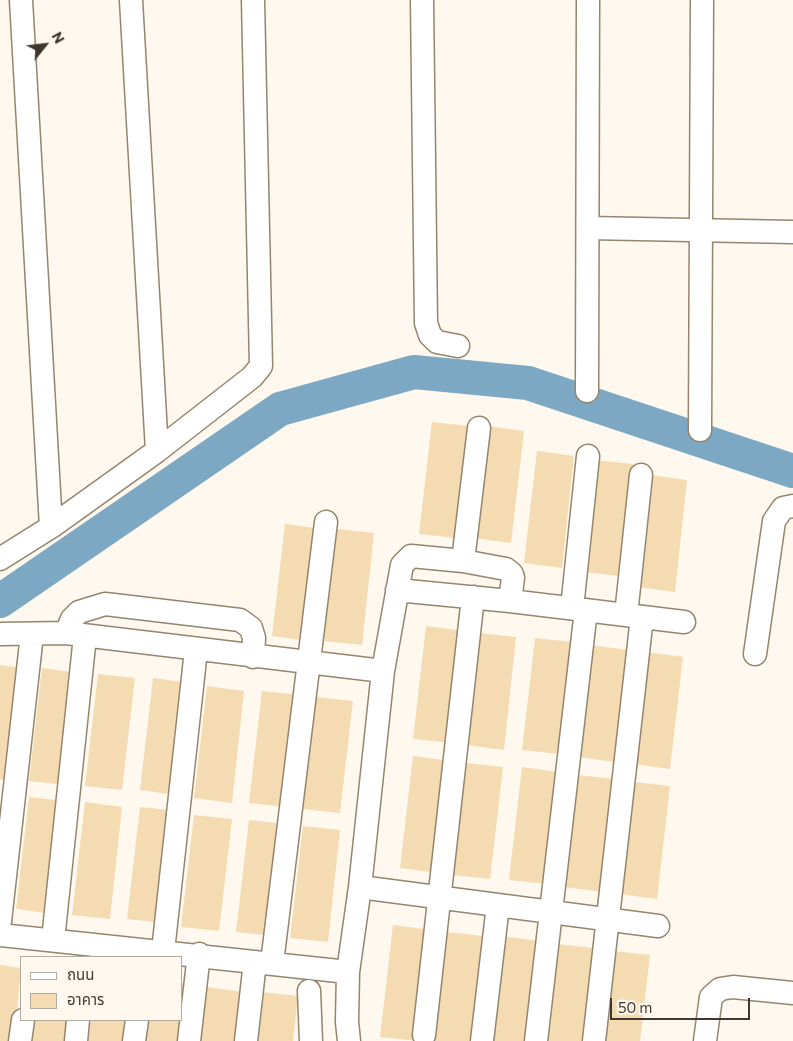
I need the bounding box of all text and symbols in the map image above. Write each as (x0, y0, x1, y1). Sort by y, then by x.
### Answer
north arrow (20, 20, 70, 70)
text: N (49, 29, 69, 46)
legend (20, 956, 182, 1021)
text: ถนน (67, 965, 94, 983)
scale bar (613, 988, 753, 1020)
text: อาคาร (67, 990, 104, 1008)
text: 50 m (618, 998, 652, 1016)

